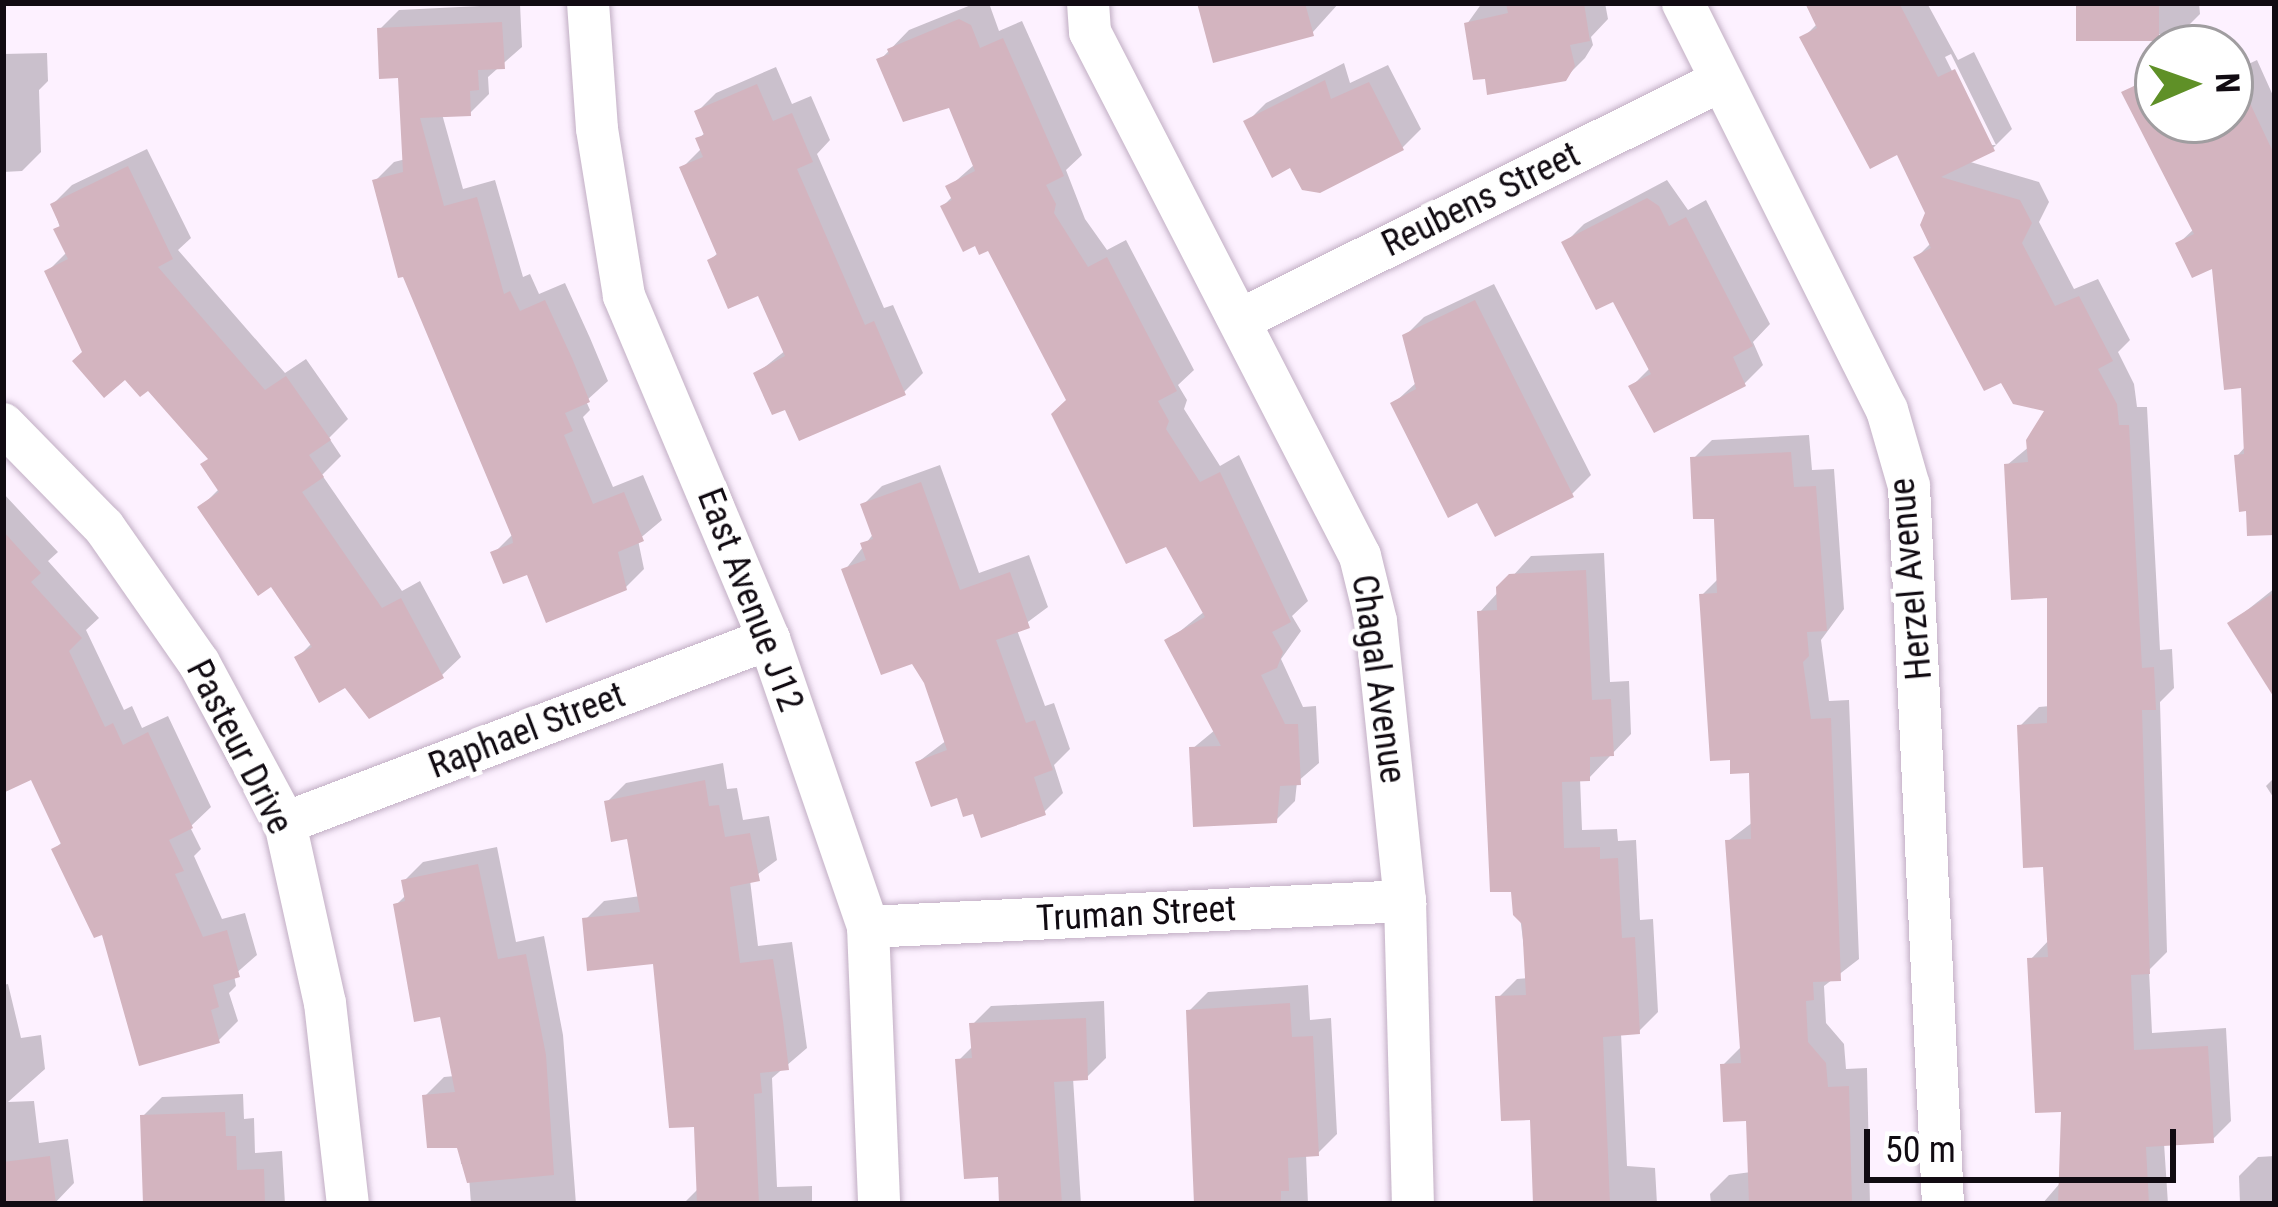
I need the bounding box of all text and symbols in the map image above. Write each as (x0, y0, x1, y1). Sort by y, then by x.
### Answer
north arrow (2134, 24, 2254, 144)
text: N (2208, 72, 2247, 94)
street label: Reubens Street (1375, 134, 1587, 266)
street label: Herzel Avenue (1881, 476, 1941, 682)
street label: East Avenue J12 (688, 482, 812, 718)
street label: Chagal Avenue (1342, 572, 1414, 786)
street label: Pasteur Drive (177, 653, 301, 841)
street label: Raphael Street (423, 674, 631, 788)
street label: Truman Street (1035, 887, 1237, 941)
scale bar (1870, 1105, 2182, 1179)
text: 50 m (1885, 1129, 1956, 1171)

